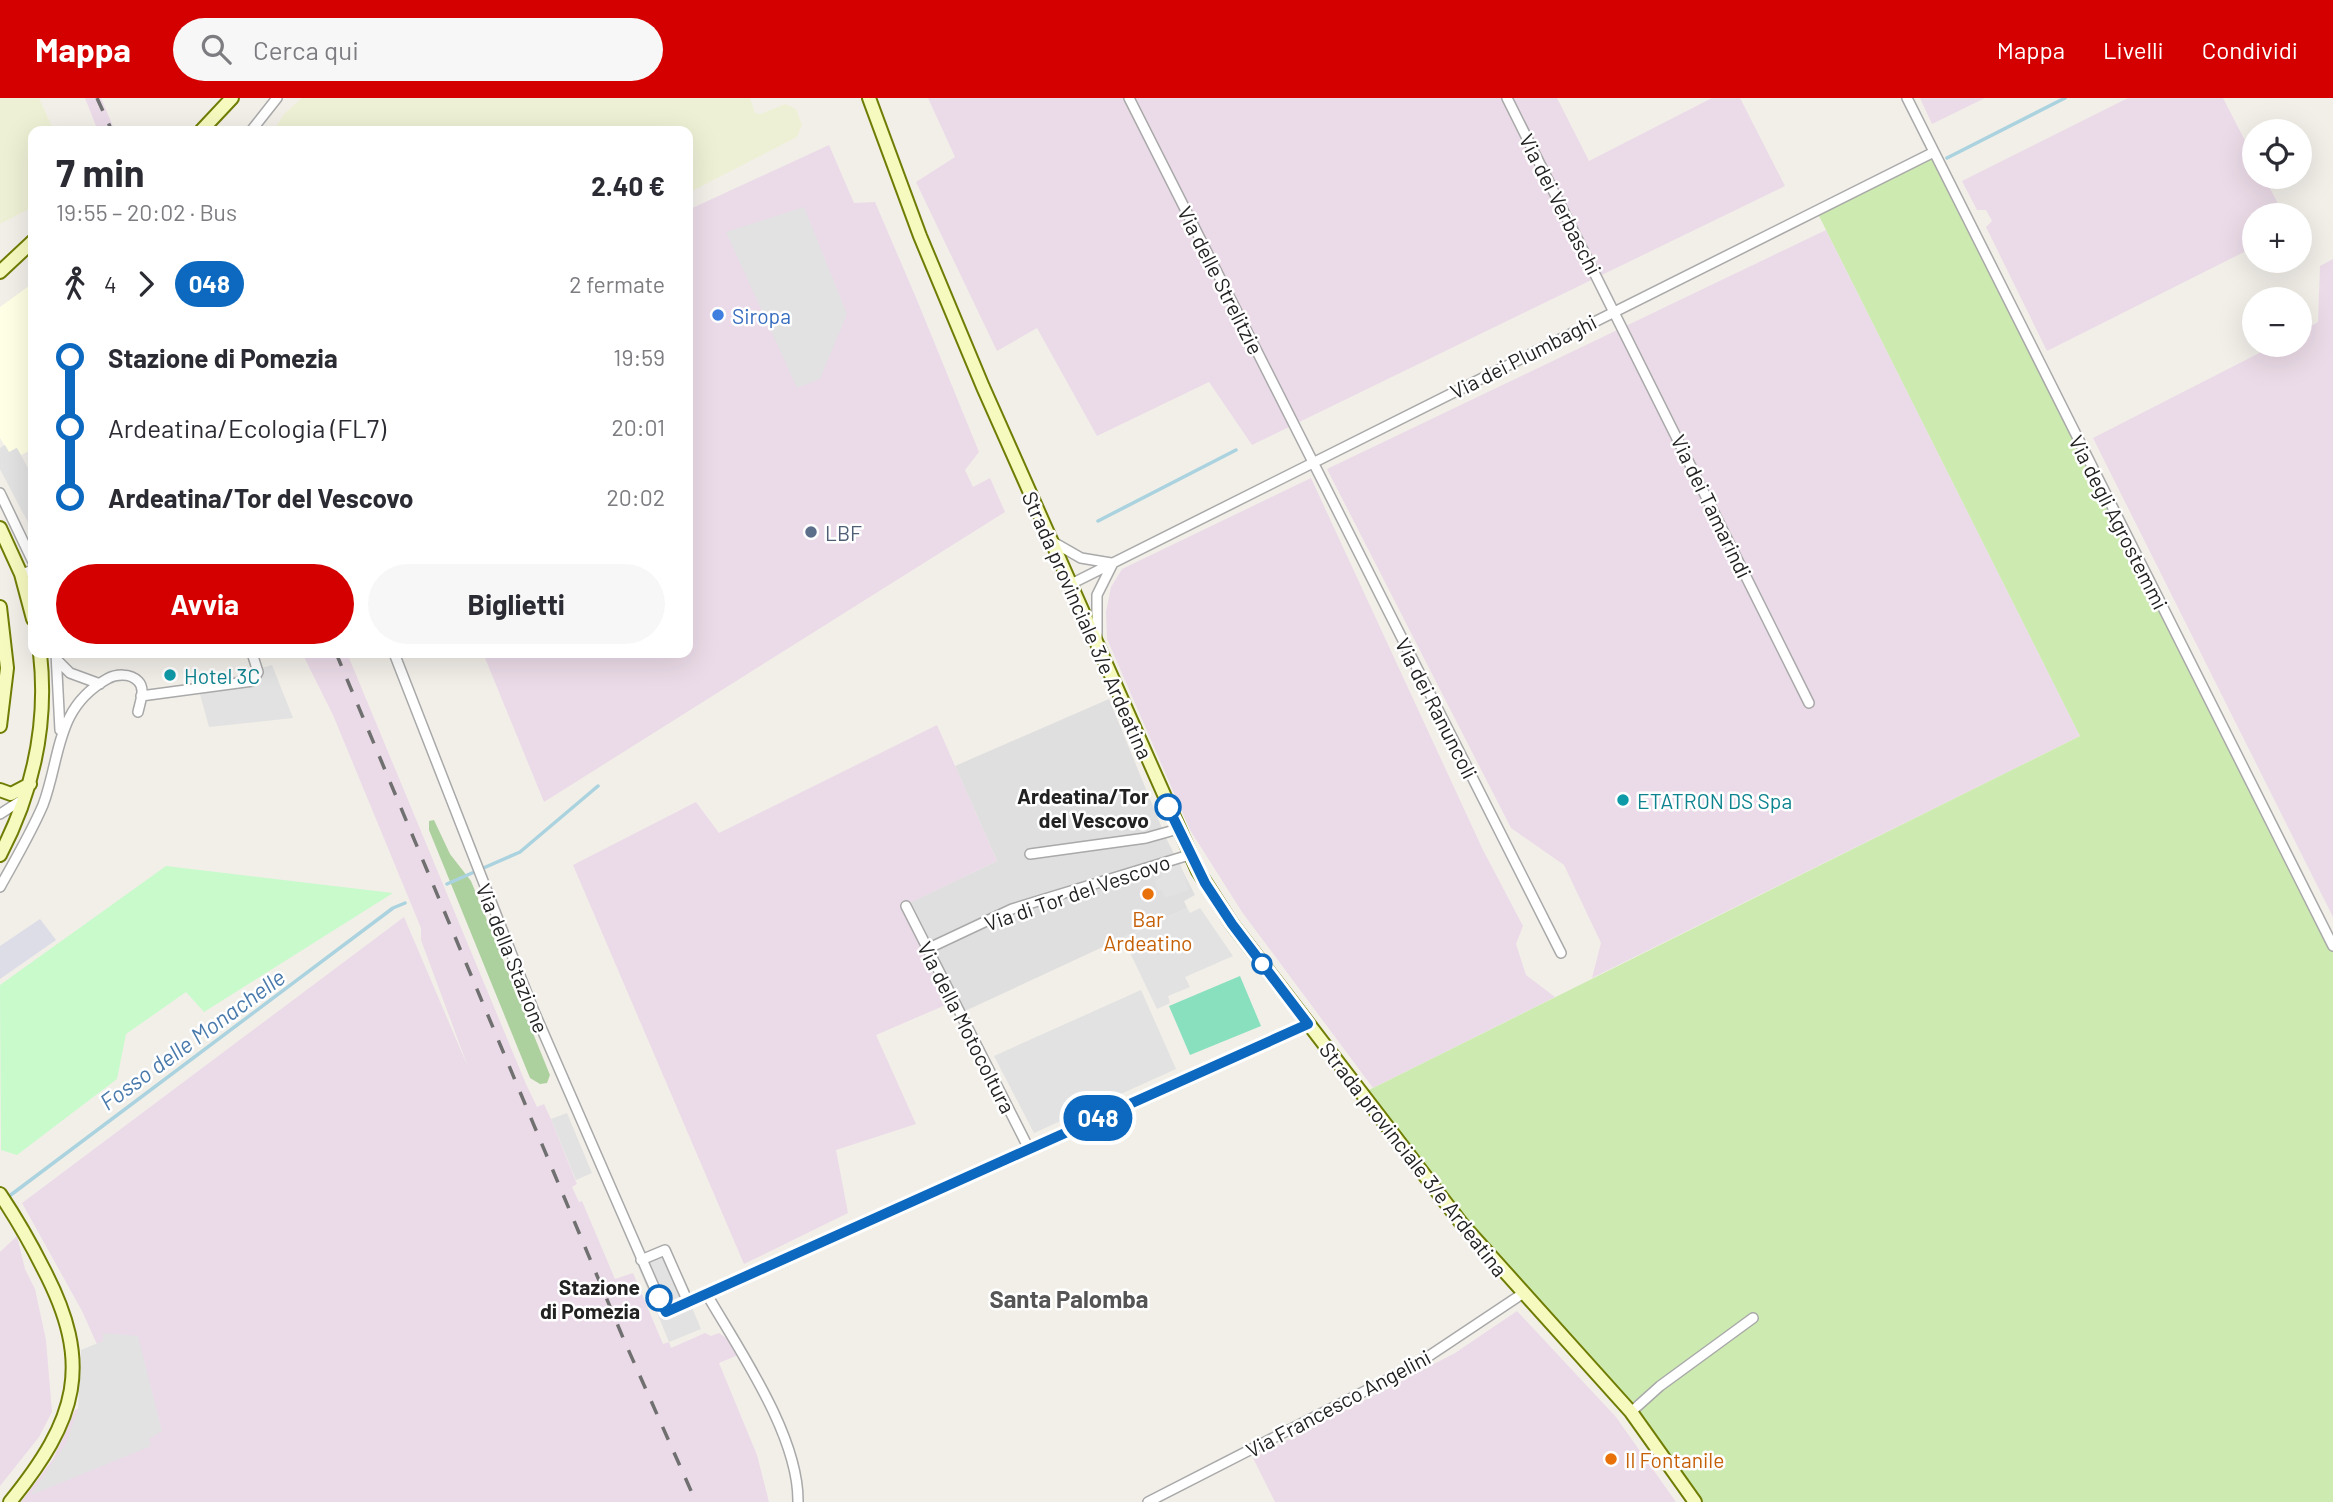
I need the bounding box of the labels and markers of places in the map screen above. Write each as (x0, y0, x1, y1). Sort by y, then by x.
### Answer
place label: Siropa (732, 303, 791, 328)
marker: Siropa (710, 307, 726, 323)
place label: LBF (825, 520, 862, 545)
marker: LBF (803, 524, 819, 540)
place label: Hotel 3C (184, 663, 260, 688)
marker: Hotel 3C (162, 667, 178, 683)
place label: Ardeatina/Tor del Vescovo (1017, 783, 1149, 832)
place label: ETATRON DS Spa (1637, 788, 1792, 813)
marker: ETATRON DS Spa (1615, 792, 1631, 808)
marker: Ardeatina/Tor del Vescovo (1155, 794, 1181, 820)
marker: Bar Ardeatino (1140, 886, 1156, 902)
place label: Bar Ardeatino (1103, 906, 1193, 955)
unlabelled marker (1252, 954, 1272, 974)
place label: Stazione di Pomezia (540, 1274, 640, 1323)
marker: Stazione di Pomezia (646, 1285, 672, 1311)
place label: Il Fontanile (1625, 1447, 1724, 1472)
marker: Il Fontanile (1603, 1451, 1619, 1467)

